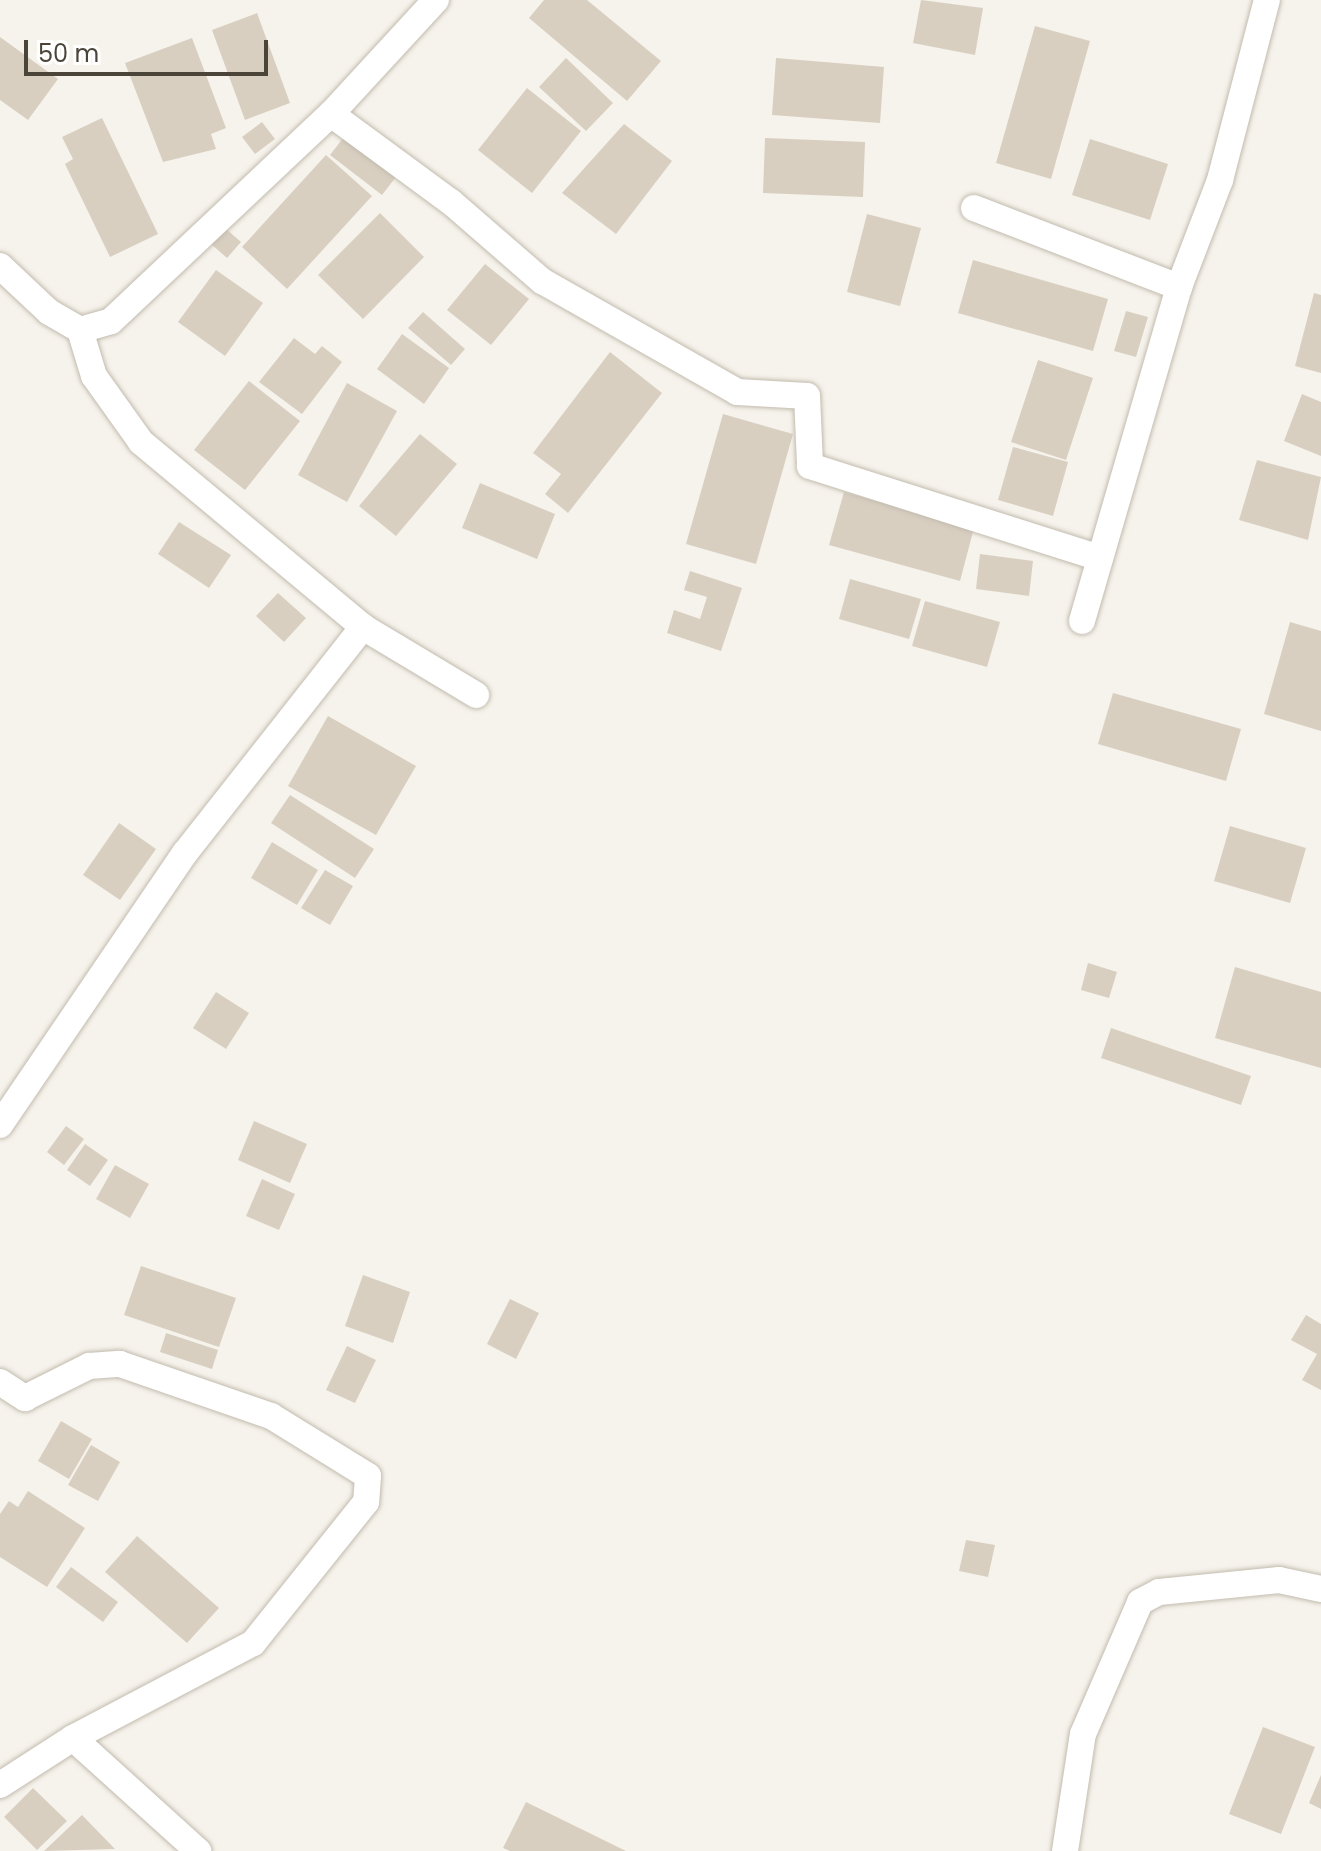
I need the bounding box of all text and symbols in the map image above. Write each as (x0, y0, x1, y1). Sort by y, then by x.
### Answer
scale bar (28, 24, 272, 74)
text: 50 m (38, 37, 99, 70)

